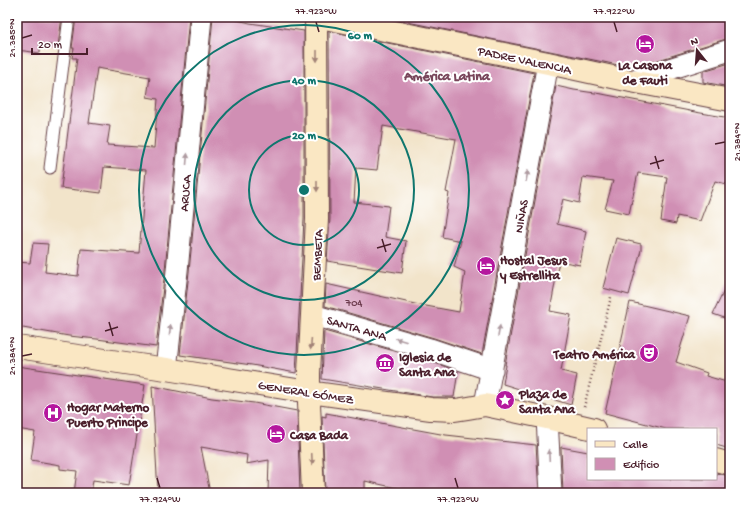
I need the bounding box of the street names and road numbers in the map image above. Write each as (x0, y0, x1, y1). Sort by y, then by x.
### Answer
street label: PADRE VALENCIA (475, 44, 574, 79)
street label: ARUCA (177, 173, 196, 212)
street label: NIÑAS (512, 198, 533, 234)
street label: BEMBETA (310, 228, 327, 282)
street label: SANTA ANA (325, 314, 389, 345)
street label: GENERAL GÓMEZ (257, 378, 355, 409)

